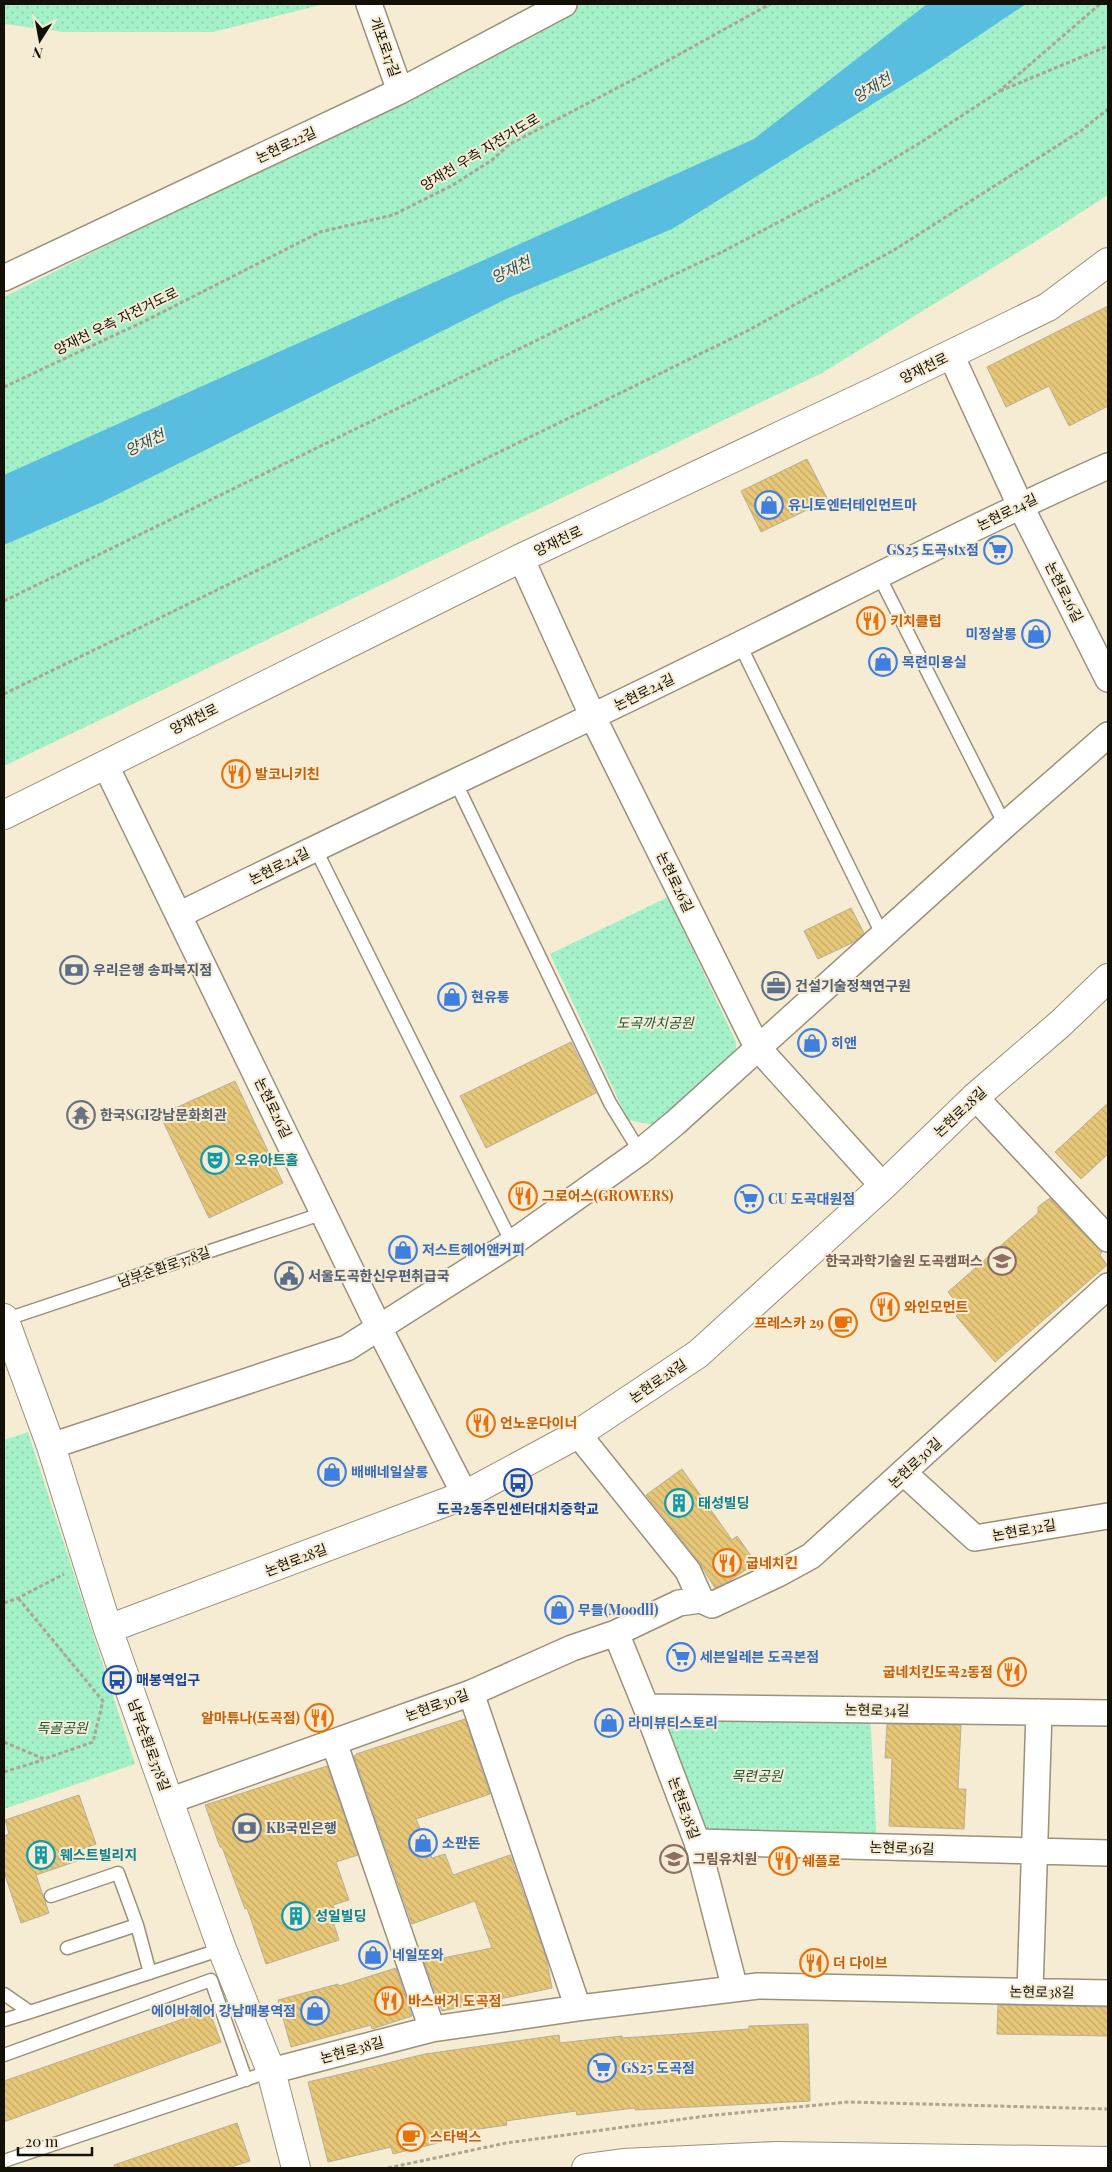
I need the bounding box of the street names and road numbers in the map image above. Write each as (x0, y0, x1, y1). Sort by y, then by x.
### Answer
street label: 개포로17길 (366, 14, 405, 79)
street label: 양재천 우측 자전거도로 (417, 108, 543, 195)
street label: 논현로22길 (252, 122, 319, 167)
street label: 양재천 우측 자전거도로 (51, 282, 181, 359)
street label: 양재천로 (896, 348, 951, 387)
street label: 논현로24길 (973, 489, 1040, 534)
street label: 양재천로 (530, 521, 585, 560)
street label: 논현로26길 (1041, 558, 1088, 625)
street label: 논현로24길 (610, 669, 677, 714)
street label: 양재천로 (166, 699, 221, 738)
street label: 논현로24길 (245, 843, 312, 888)
street label: 논현로26길 (653, 848, 698, 915)
street label: 논현로26길 (251, 1074, 296, 1141)
street label: 논현로28길 (929, 1082, 990, 1141)
street label: 남부순환로378길 (115, 1242, 213, 1291)
street label: 논현로28길 (625, 1354, 690, 1407)
street label: 논현로30길 (884, 1433, 945, 1492)
street label: 논현로32길 (990, 1515, 1057, 1544)
street label: 논현로28길 (262, 1539, 330, 1580)
street label: 논현로30길 (402, 1684, 471, 1725)
street label: 남부순환로378길 (124, 1696, 175, 1793)
street label: 논현로34길 (844, 1699, 910, 1720)
street label: 논현로38길 (664, 1774, 705, 1842)
street label: 논현로36길 (869, 1837, 935, 1858)
street label: 논현로38길 (1009, 1981, 1075, 2002)
street label: 논현로38길 (318, 2032, 386, 2067)

